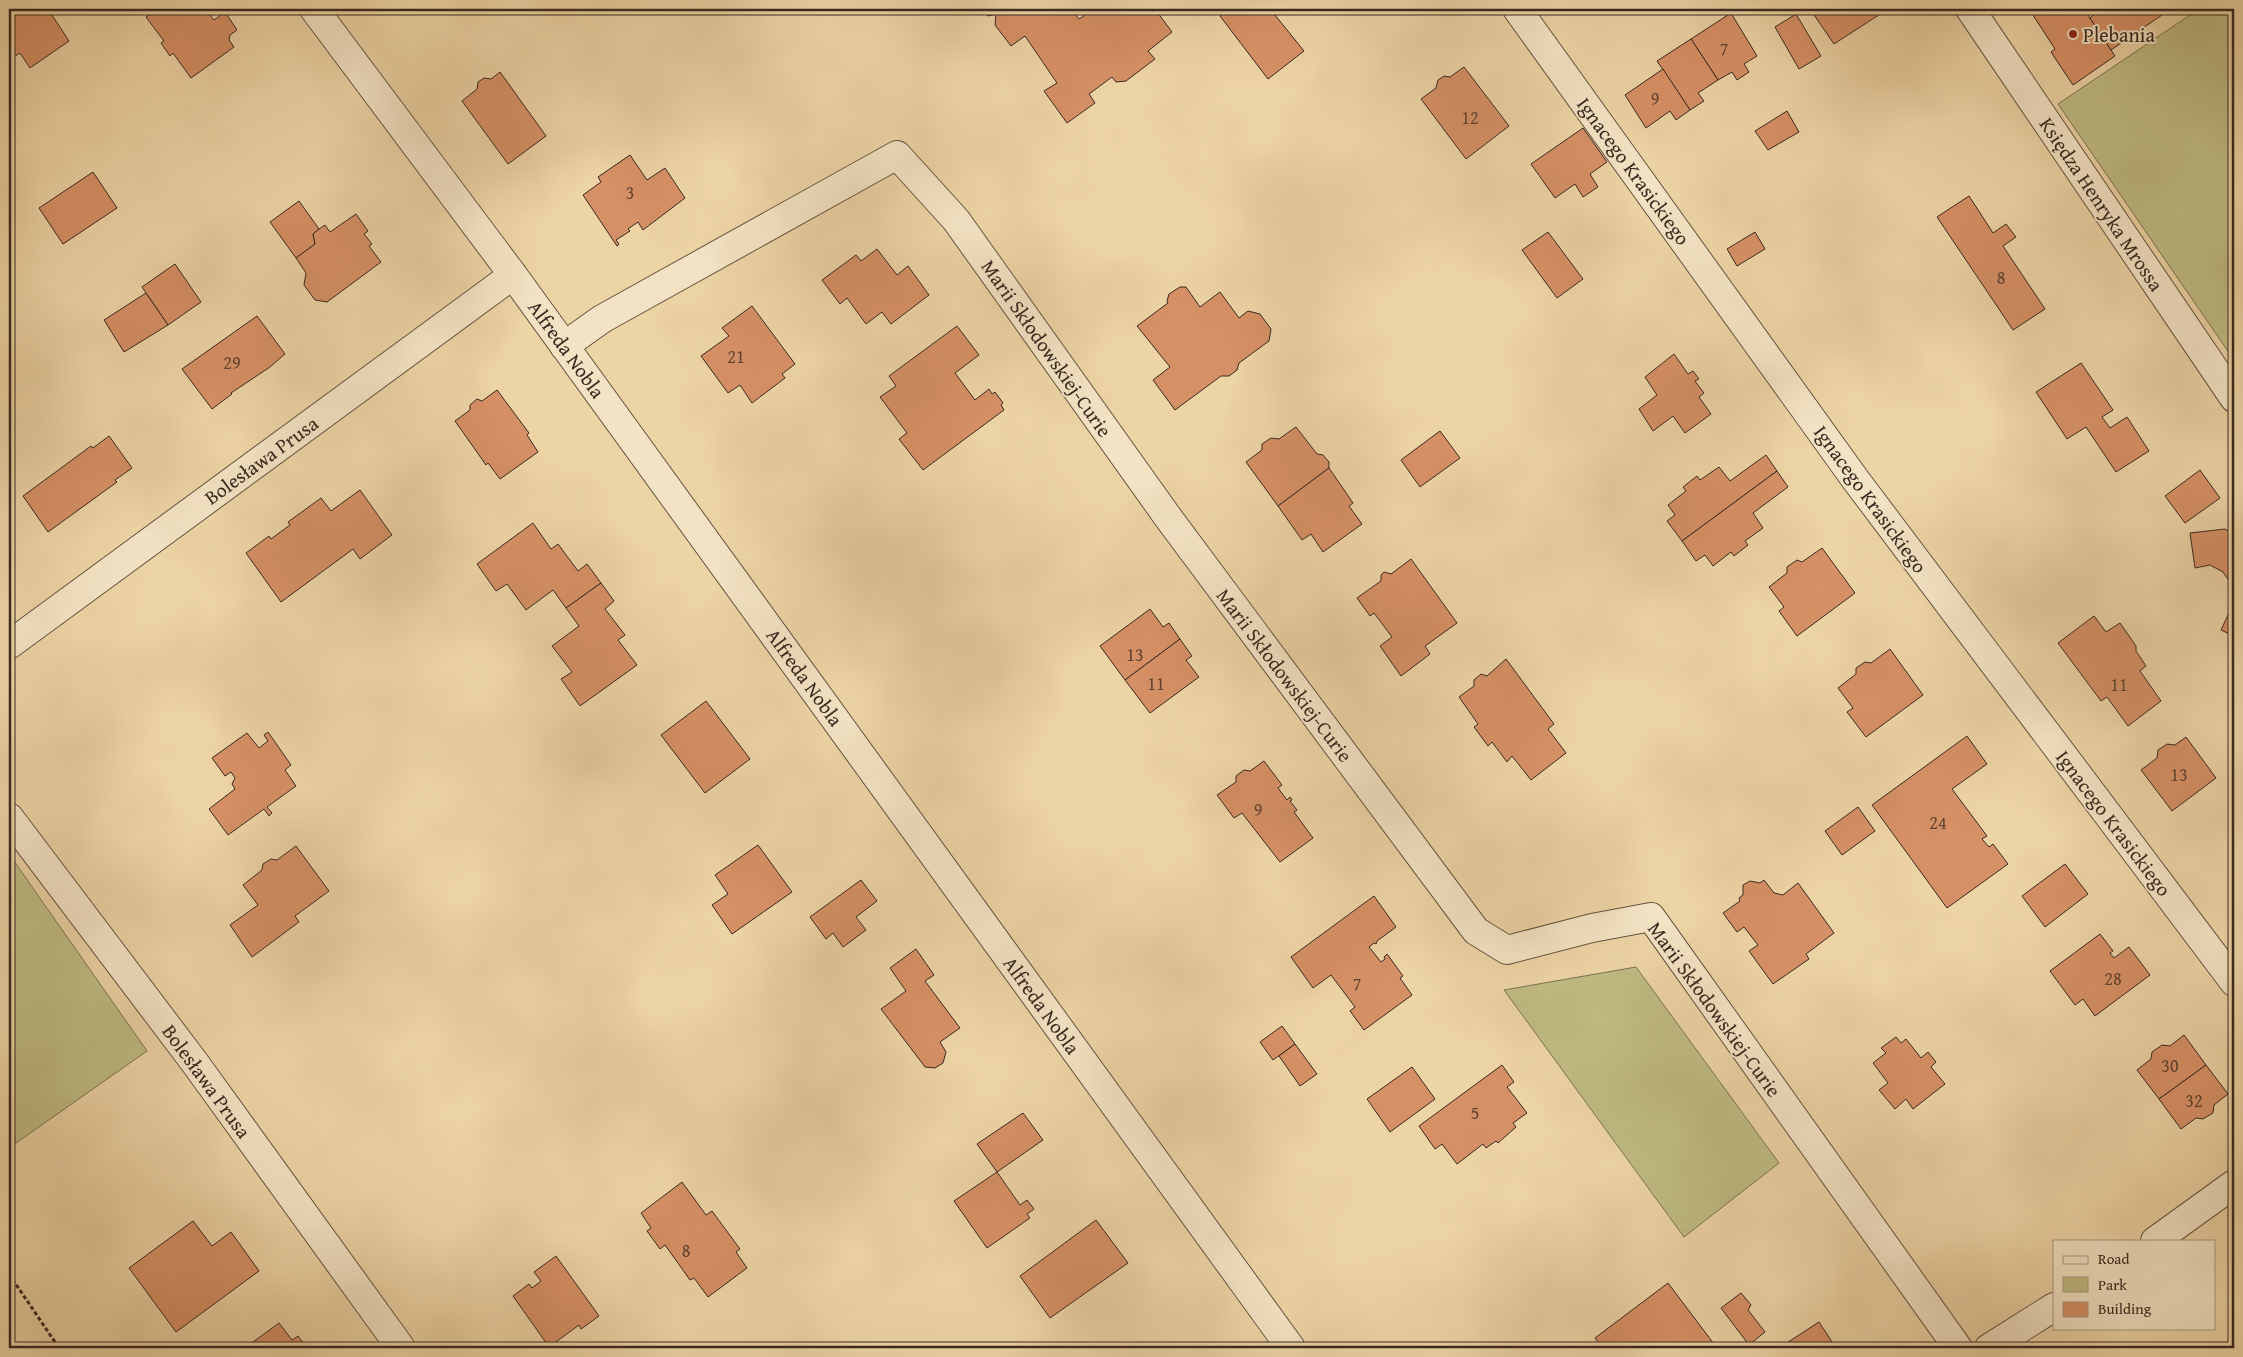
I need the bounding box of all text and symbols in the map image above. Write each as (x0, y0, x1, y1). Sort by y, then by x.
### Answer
place label: Plebania (2083, 20, 2155, 49)
marker: Plebania (2067, 28, 2079, 40)
house number: 7 (1720, 35, 1728, 62)
house number: 9 (1651, 85, 1659, 112)
street label: Ignacego Krasickiego (1570, 91, 1698, 251)
house number: 12 (1461, 104, 1479, 131)
street label: Księdza Henryka Mrossa (2033, 111, 2171, 297)
house number: 3 (626, 179, 634, 206)
street label: Marii Skłodowskiej-Curie (975, 253, 1119, 443)
house number: 8 (1997, 264, 2005, 291)
street label: Alfreda Nobla (522, 294, 613, 404)
house number: 21 (727, 343, 745, 370)
house number: 29 (223, 349, 241, 376)
street label: Bolesława Prusa (198, 408, 324, 511)
street label: Ignacego Krasickiego (1807, 419, 1935, 579)
street label: Marii Skłodowskiej-Curie (1210, 582, 1360, 768)
street label: Alfreda Nobla (760, 622, 851, 732)
house number: 13 (1126, 641, 1144, 668)
house number: 11 (1147, 670, 1165, 697)
house number: 11 (2110, 671, 2128, 698)
street label: Ignacego Krasickiego (2049, 744, 2179, 902)
house number: 13 (2170, 761, 2188, 788)
house number: 9 (1254, 796, 1262, 823)
house number: 24 (1929, 809, 1947, 836)
street label: Marii Skłodowskiej-Curie (1641, 915, 1789, 1103)
street label: Alfreda Nobla (997, 950, 1088, 1060)
house number: 28 (2104, 965, 2122, 992)
house number: 7 (1353, 970, 1361, 997)
street label: Bolesława Prusa (156, 1018, 259, 1144)
house number: 30 (2161, 1052, 2179, 1079)
house number: 32 (2185, 1087, 2203, 1114)
house number: 5 (1471, 1099, 1479, 1126)
house number: 8 (682, 1237, 690, 1264)
legend (2053, 1240, 2216, 1330)
text: Road (2098, 1248, 2129, 1269)
text: Park (2098, 1274, 2127, 1295)
text: Building (2098, 1298, 2152, 1319)

